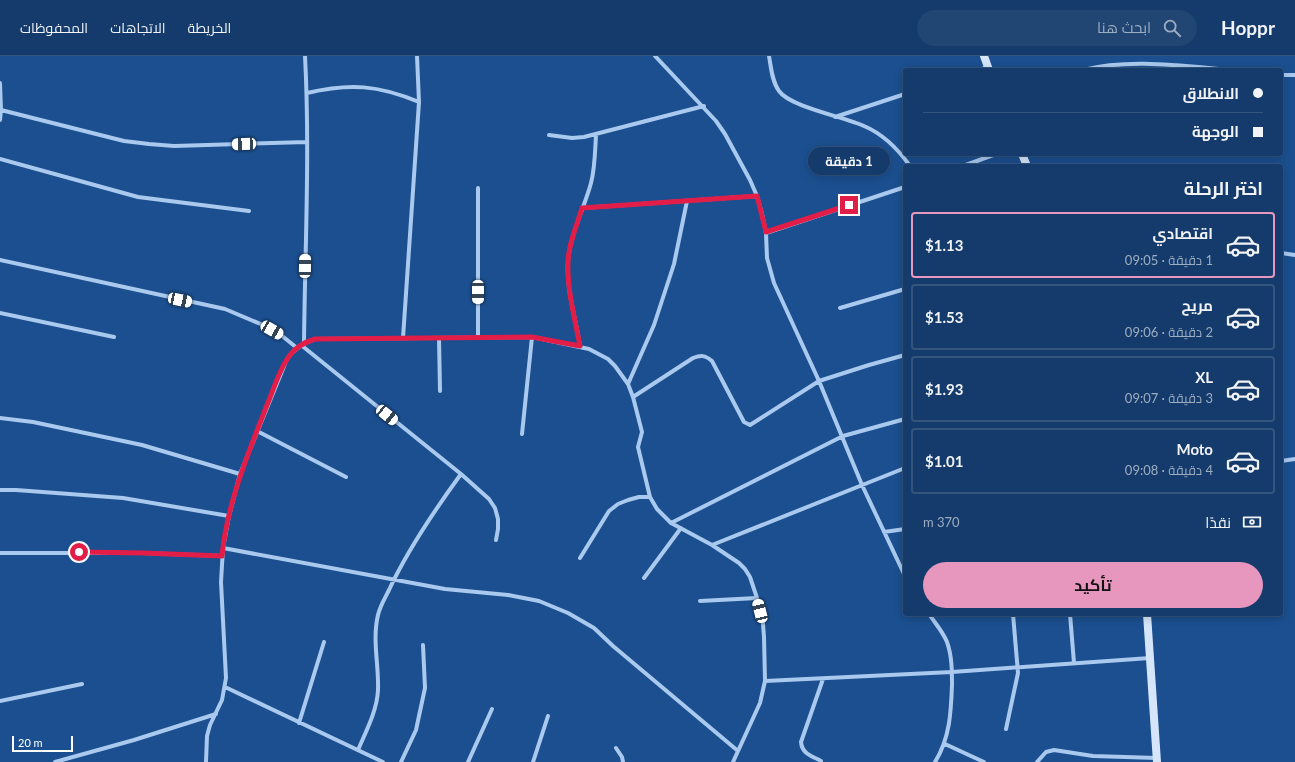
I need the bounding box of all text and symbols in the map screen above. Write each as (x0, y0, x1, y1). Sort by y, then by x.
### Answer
search box (917, 10, 1197, 46)
text: Hoppr (1221, 16, 1275, 39)
icon: search (1161, 17, 1183, 39)
text: ابحث هنا (1097, 18, 1151, 36)
text: المحفوظات (20, 19, 88, 36)
text: الاتجاهات (110, 19, 166, 36)
text: الخريطة (188, 19, 231, 36)
text: الانطلاق (1183, 84, 1239, 102)
text: الوجهة (1192, 122, 1239, 140)
car (232, 138, 256, 150)
callout: 1 دقيقة (808, 147, 890, 175)
text: 1 دقيقة (825, 153, 873, 169)
text: اختر الرحلة (1184, 177, 1263, 199)
route end (840, 196, 858, 214)
text: اقتصادي (1153, 224, 1213, 242)
icon: car (1225, 227, 1261, 263)
text: $1.13 (925, 236, 963, 254)
text: 1 دقيقة · 09:05 (1125, 252, 1213, 268)
car (299, 254, 311, 278)
car (472, 280, 484, 304)
car (167, 292, 193, 308)
text: مريح (1181, 296, 1213, 314)
icon: car (1225, 299, 1261, 335)
text: $1.53 (925, 308, 963, 326)
car (259, 319, 285, 341)
text: 2 دقيقة · 09:06 (1125, 324, 1213, 340)
text: XL (1195, 368, 1213, 386)
icon: car (1225, 371, 1261, 407)
text: $1.93 (925, 380, 963, 398)
text: 3 دقيقة · 09:07 (1125, 390, 1213, 406)
car (374, 403, 400, 427)
text: Moto (1176, 440, 1213, 458)
icon: car (1225, 443, 1261, 479)
text: $1.01 (925, 452, 963, 470)
text: 4 دقيقة · 09:08 (1125, 462, 1213, 478)
icon: cash (1241, 511, 1263, 533)
text: نقدًا (1205, 513, 1231, 531)
text: 370 m (923, 514, 960, 530)
route start (70, 543, 88, 561)
button: تأكيد (923, 562, 1263, 608)
car (751, 598, 769, 624)
scale bar (12, 734, 73, 753)
text: 20 m (18, 736, 43, 749)

